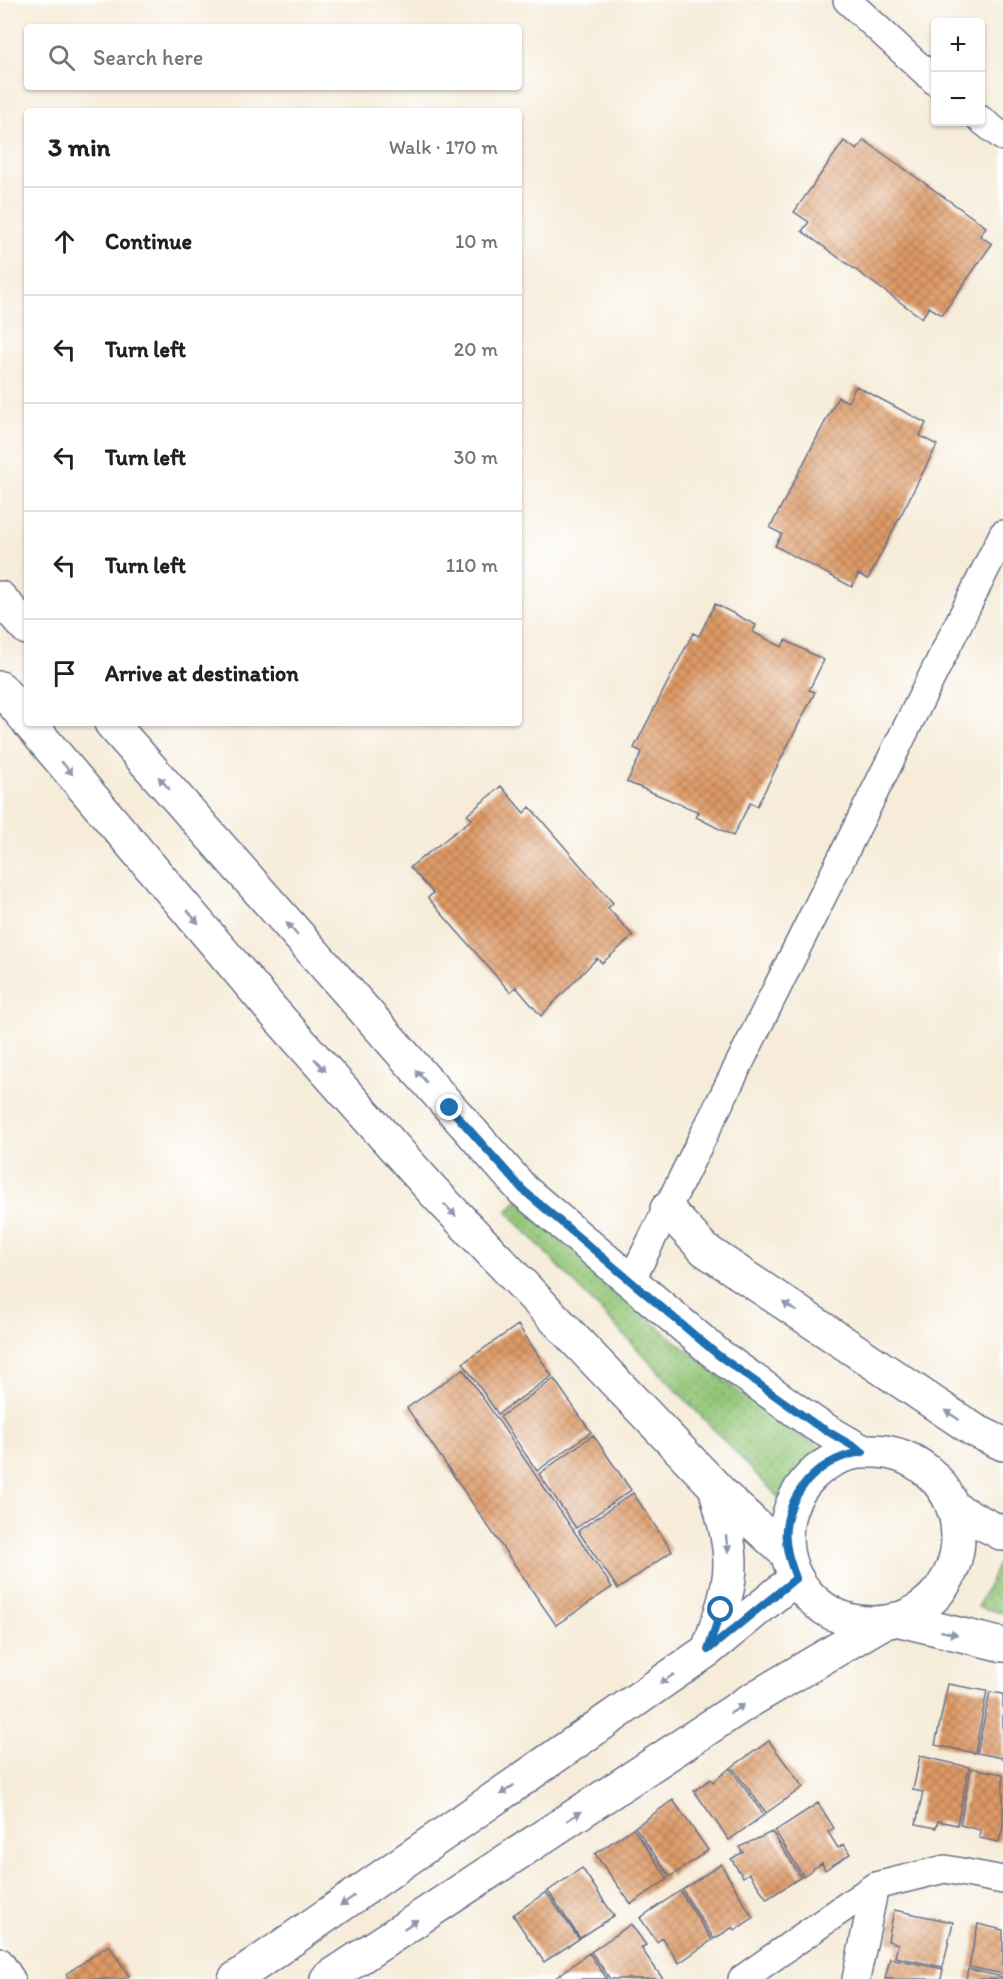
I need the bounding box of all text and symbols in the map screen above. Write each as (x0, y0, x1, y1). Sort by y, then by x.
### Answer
map controls (931, 18, 985, 126)
button: + (931, 18, 985, 72)
search box (24, 24, 522, 90)
icon: search (45, 41, 78, 74)
text: Search here (93, 44, 203, 71)
button: − (931, 72, 985, 126)
text: 3 min (48, 131, 110, 163)
text: Walk · 170 m (389, 135, 498, 159)
icon: ahead (48, 225, 81, 258)
text: Continue (105, 228, 192, 255)
text: 10 m (455, 229, 498, 253)
icon: left (48, 333, 81, 366)
text: Turn left (105, 336, 186, 363)
text: 20 m (454, 337, 498, 361)
icon: left (48, 441, 81, 474)
text: Turn left (105, 444, 186, 471)
text: 30 m (453, 445, 498, 469)
icon: left (48, 549, 81, 582)
text: Turn left (105, 552, 186, 579)
text: 110 m (446, 553, 498, 577)
icon: arrive (48, 657, 81, 690)
text: Arrive at destination (105, 660, 299, 687)
one-way arrow (60, 760, 73, 775)
one-way arrow (157, 775, 170, 791)
one-way arrow (186, 909, 199, 924)
one-way arrow (286, 922, 299, 937)
one-way arrow (313, 1057, 326, 1072)
one-way arrow (415, 1069, 428, 1084)
route end (436, 1094, 462, 1120)
one-way arrow (443, 1202, 457, 1217)
one-way arrow (782, 1302, 798, 1313)
one-way arrow (945, 1409, 961, 1421)
one-way arrow (723, 1534, 732, 1553)
route start (707, 1596, 733, 1622)
one-way arrow (940, 1628, 958, 1638)
one-way arrow (659, 1673, 675, 1685)
one-way arrow (729, 1704, 745, 1715)
one-way arrow (499, 1784, 515, 1796)
one-way arrow (566, 1811, 582, 1822)
one-way arrow (339, 1895, 355, 1907)
one-way arrow (403, 1918, 419, 1929)

